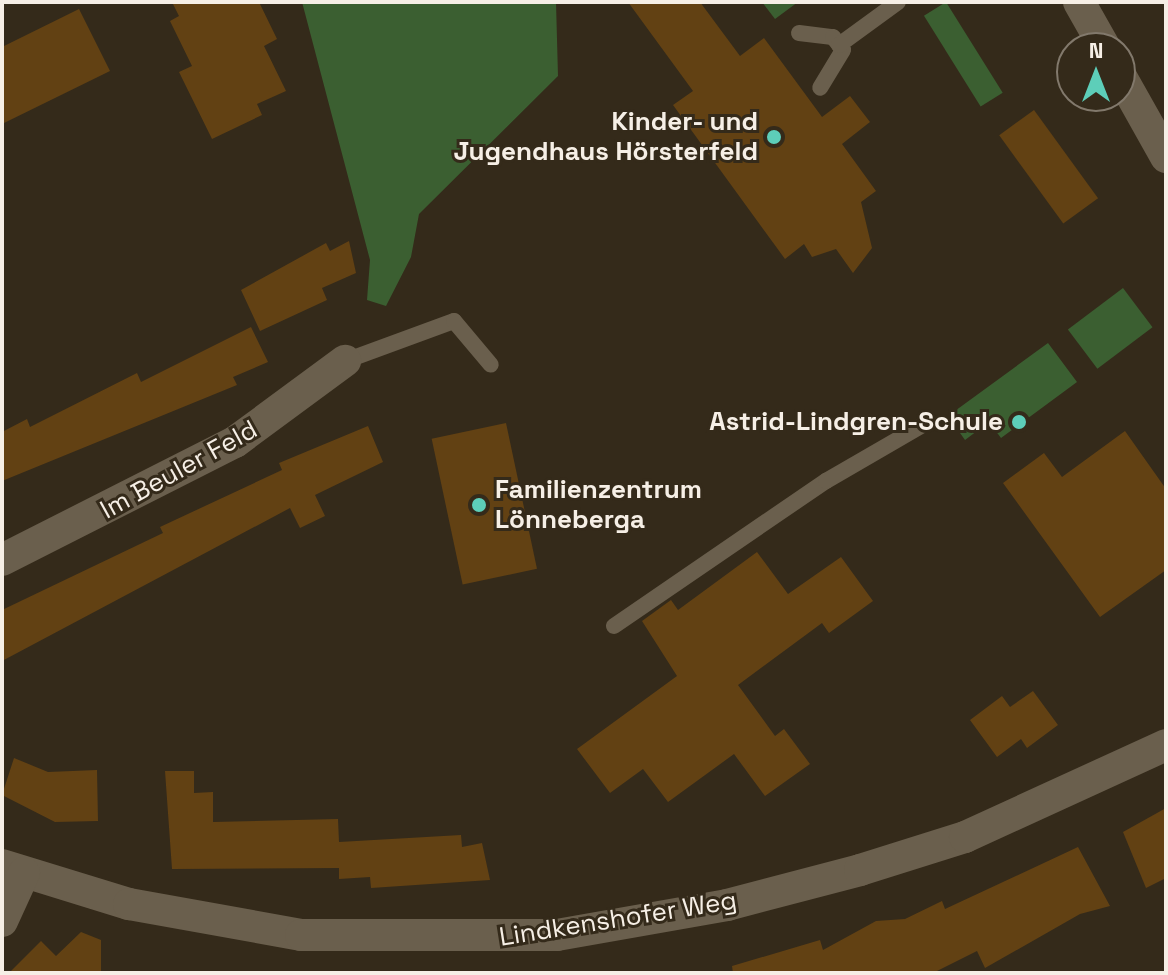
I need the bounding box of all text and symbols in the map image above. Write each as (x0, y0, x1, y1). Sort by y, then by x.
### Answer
north arrow (1056, 32, 1136, 112)
text: N (1089, 36, 1103, 64)
place label: Kinder- und Jugendhaus Hörsterfeld (453, 106, 758, 168)
marker: Kinder- und Jugendhaus Hörsterfeld (765, 128, 783, 146)
place label: Astrid-Lindgren-Schule (709, 406, 1003, 438)
marker: Astrid-Lindgren-Schule (1010, 413, 1028, 431)
street label: Im Beuler Feld (95, 414, 263, 526)
place label: Familienzentrum Lönneberga (495, 474, 702, 536)
marker: Familienzentrum Lönneberga (470, 496, 488, 514)
street label: Lindkenshofer Weg (497, 885, 739, 953)

